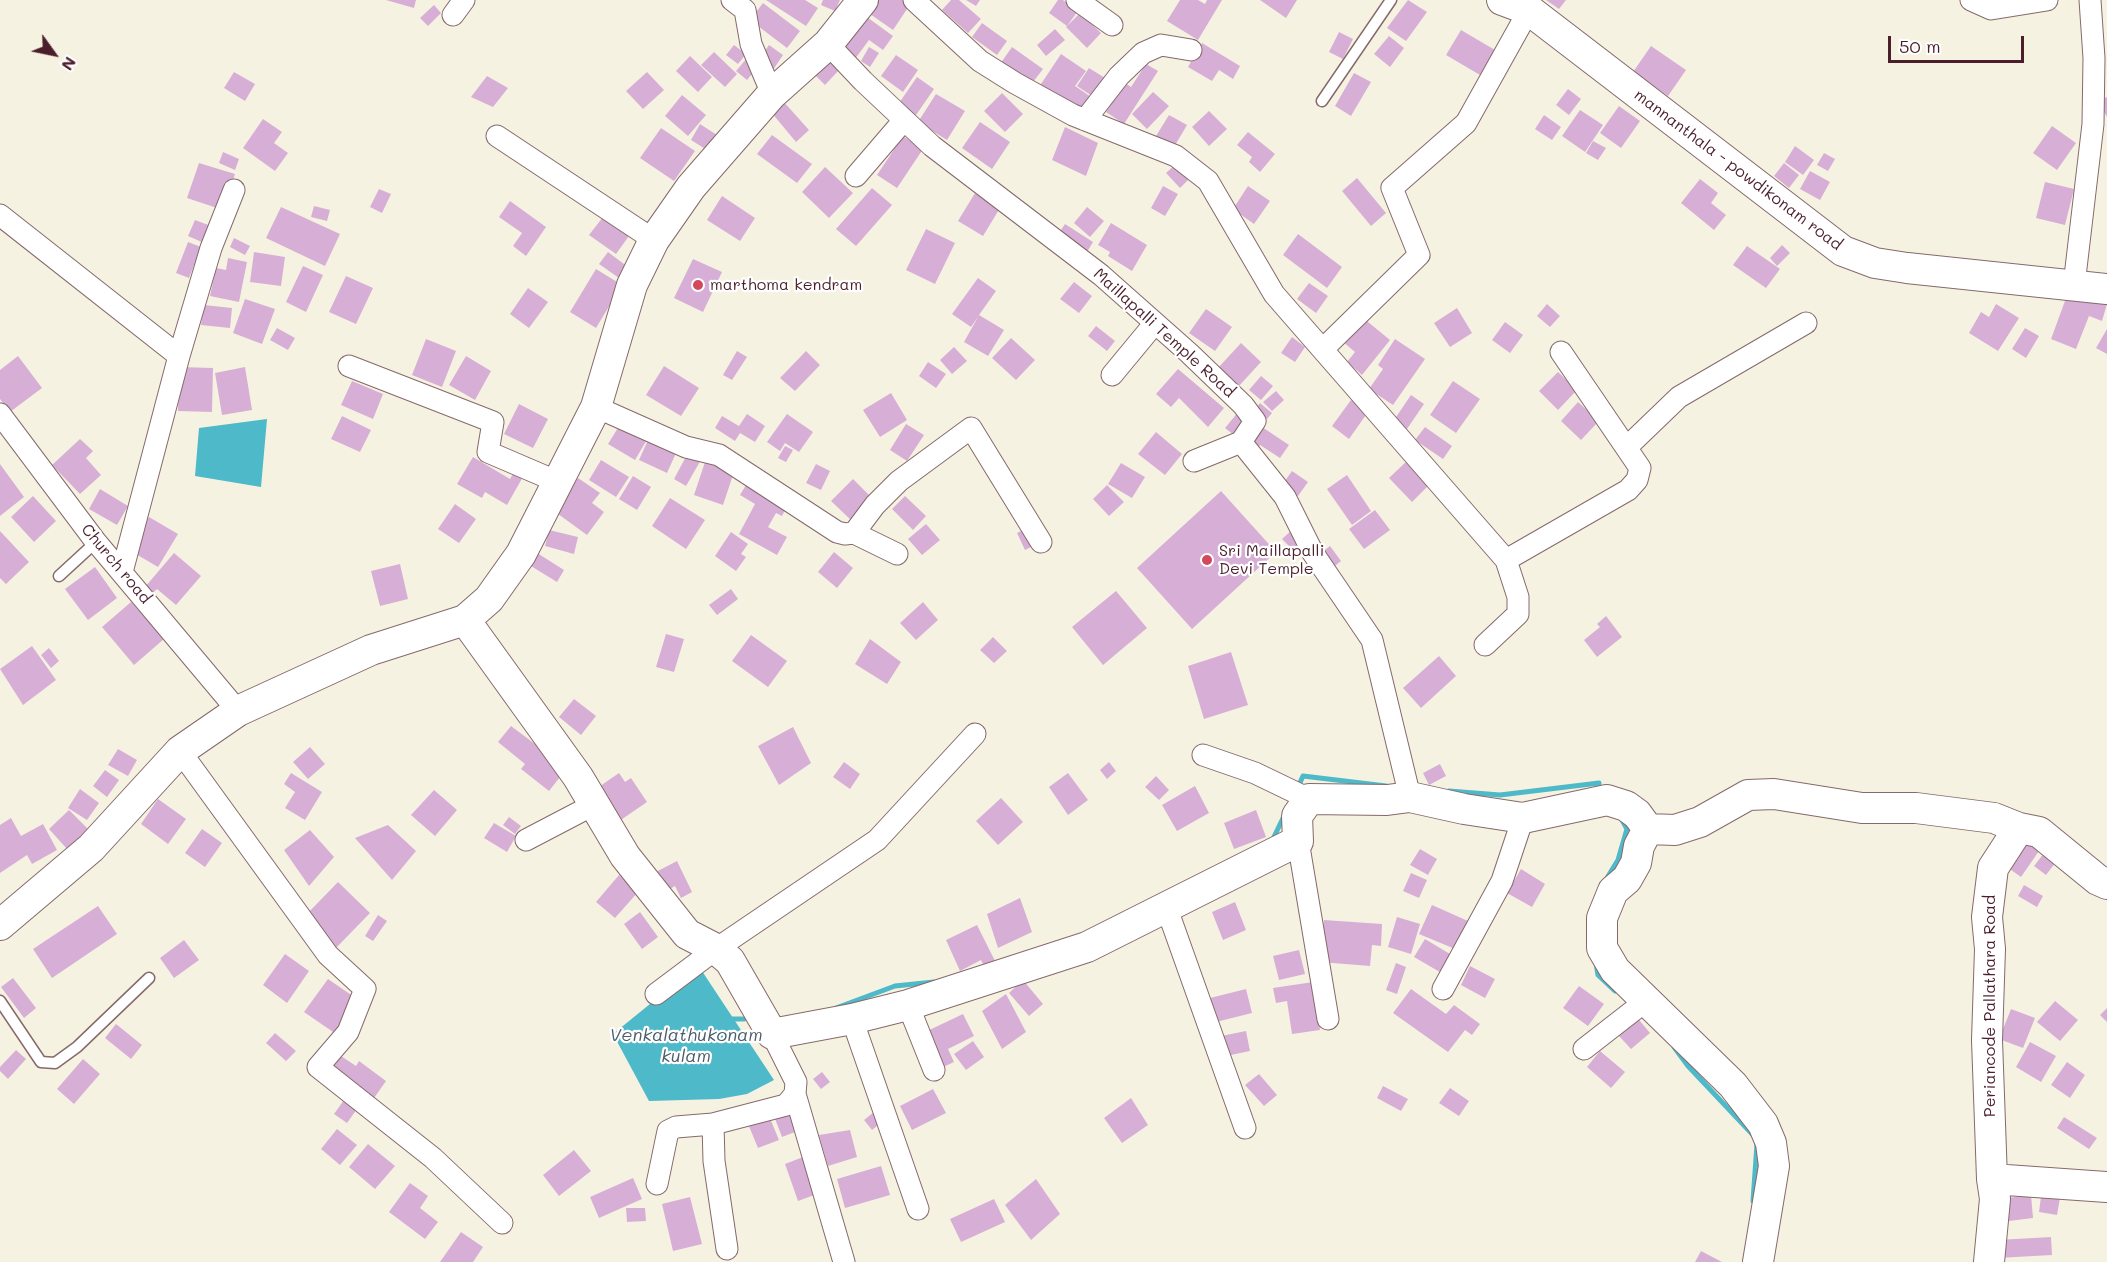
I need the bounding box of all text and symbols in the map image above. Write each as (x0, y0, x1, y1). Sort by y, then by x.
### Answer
north arrow (24, 24, 84, 84)
scale bar (1891, 24, 2028, 62)
text: 50 m (1899, 34, 1941, 58)
text: N (57, 53, 82, 75)
street label: mannanthala - powdikonam road (1630, 85, 1846, 255)
street label: Maillapalli Temple Road (1089, 264, 1239, 402)
place label: marthoma kendram (710, 275, 862, 295)
marker: marthoma kendram (691, 278, 705, 292)
street label: Church road (77, 520, 155, 608)
place label: Sri Maillapalli Devi Temple (1219, 541, 1324, 579)
marker: Sri Maillapalli Devi Temple (1200, 553, 1214, 567)
street label: Periancode Pallathara Road (1980, 895, 2000, 1117)
water label: Venkalathukonam kulam (609, 1024, 763, 1066)

